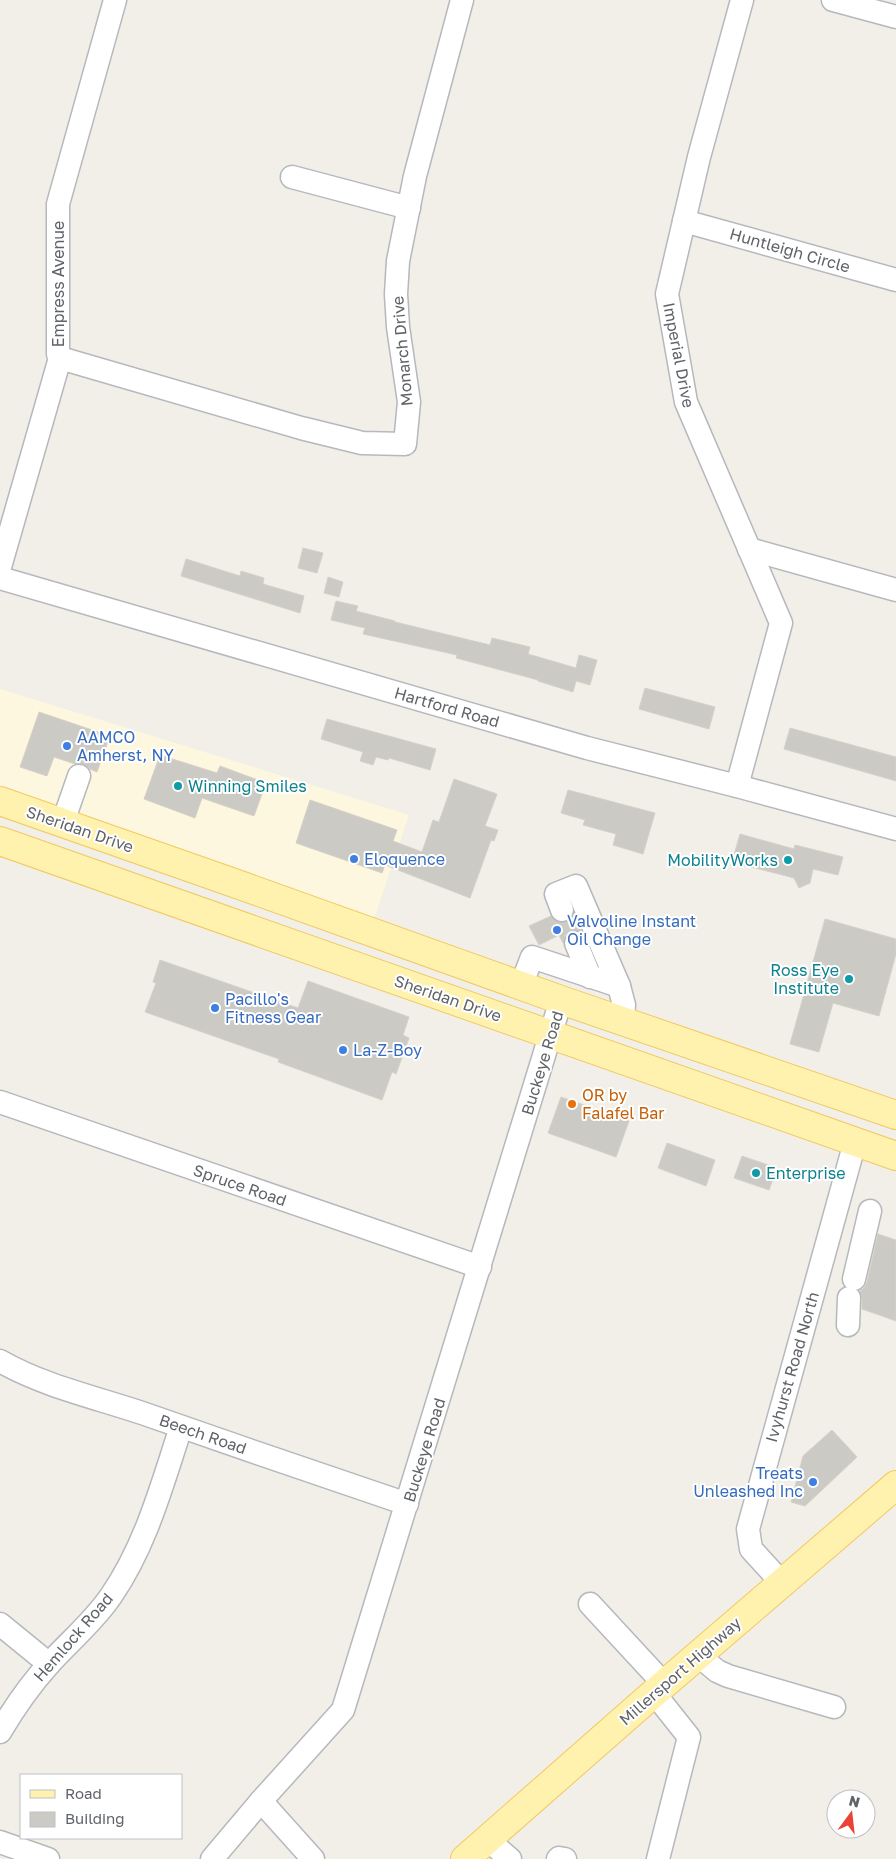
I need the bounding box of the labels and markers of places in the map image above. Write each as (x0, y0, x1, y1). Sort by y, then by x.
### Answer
place label: AAMCO Amherst, NY (77, 727, 175, 765)
marker: AAMCO Amherst, NY (61, 740, 73, 752)
place label: Winning Smiles (188, 776, 307, 796)
marker: Winning Smiles (172, 780, 184, 792)
place label: Eloquence (364, 849, 445, 869)
place label: MobilityWorks (667, 850, 778, 870)
marker: Eloquence (348, 853, 360, 865)
marker: MobilityWorks (782, 854, 794, 866)
place label: Valvoline Instant Oil Change (567, 911, 696, 949)
marker: Valvoline Instant Oil Change (551, 924, 563, 936)
place label: Ross Eye Institute (770, 960, 839, 998)
marker: Ross Eye Institute (843, 973, 855, 985)
place label: Pacillo's Fitness Gear (225, 989, 321, 1027)
marker: Pacillo's Fitness Gear (209, 1002, 221, 1014)
place label: La-Z-Boy (353, 1040, 422, 1060)
marker: La-Z-Boy (337, 1044, 349, 1056)
place label: OR by Falafel Bar (582, 1085, 664, 1123)
marker: OR by Falafel Bar (566, 1098, 578, 1110)
place label: Enterprise (766, 1163, 846, 1183)
marker: Enterprise (750, 1167, 762, 1179)
place label: Treats Unleashed Inc (693, 1463, 803, 1501)
marker: Treats Unleashed Inc (807, 1476, 819, 1488)

